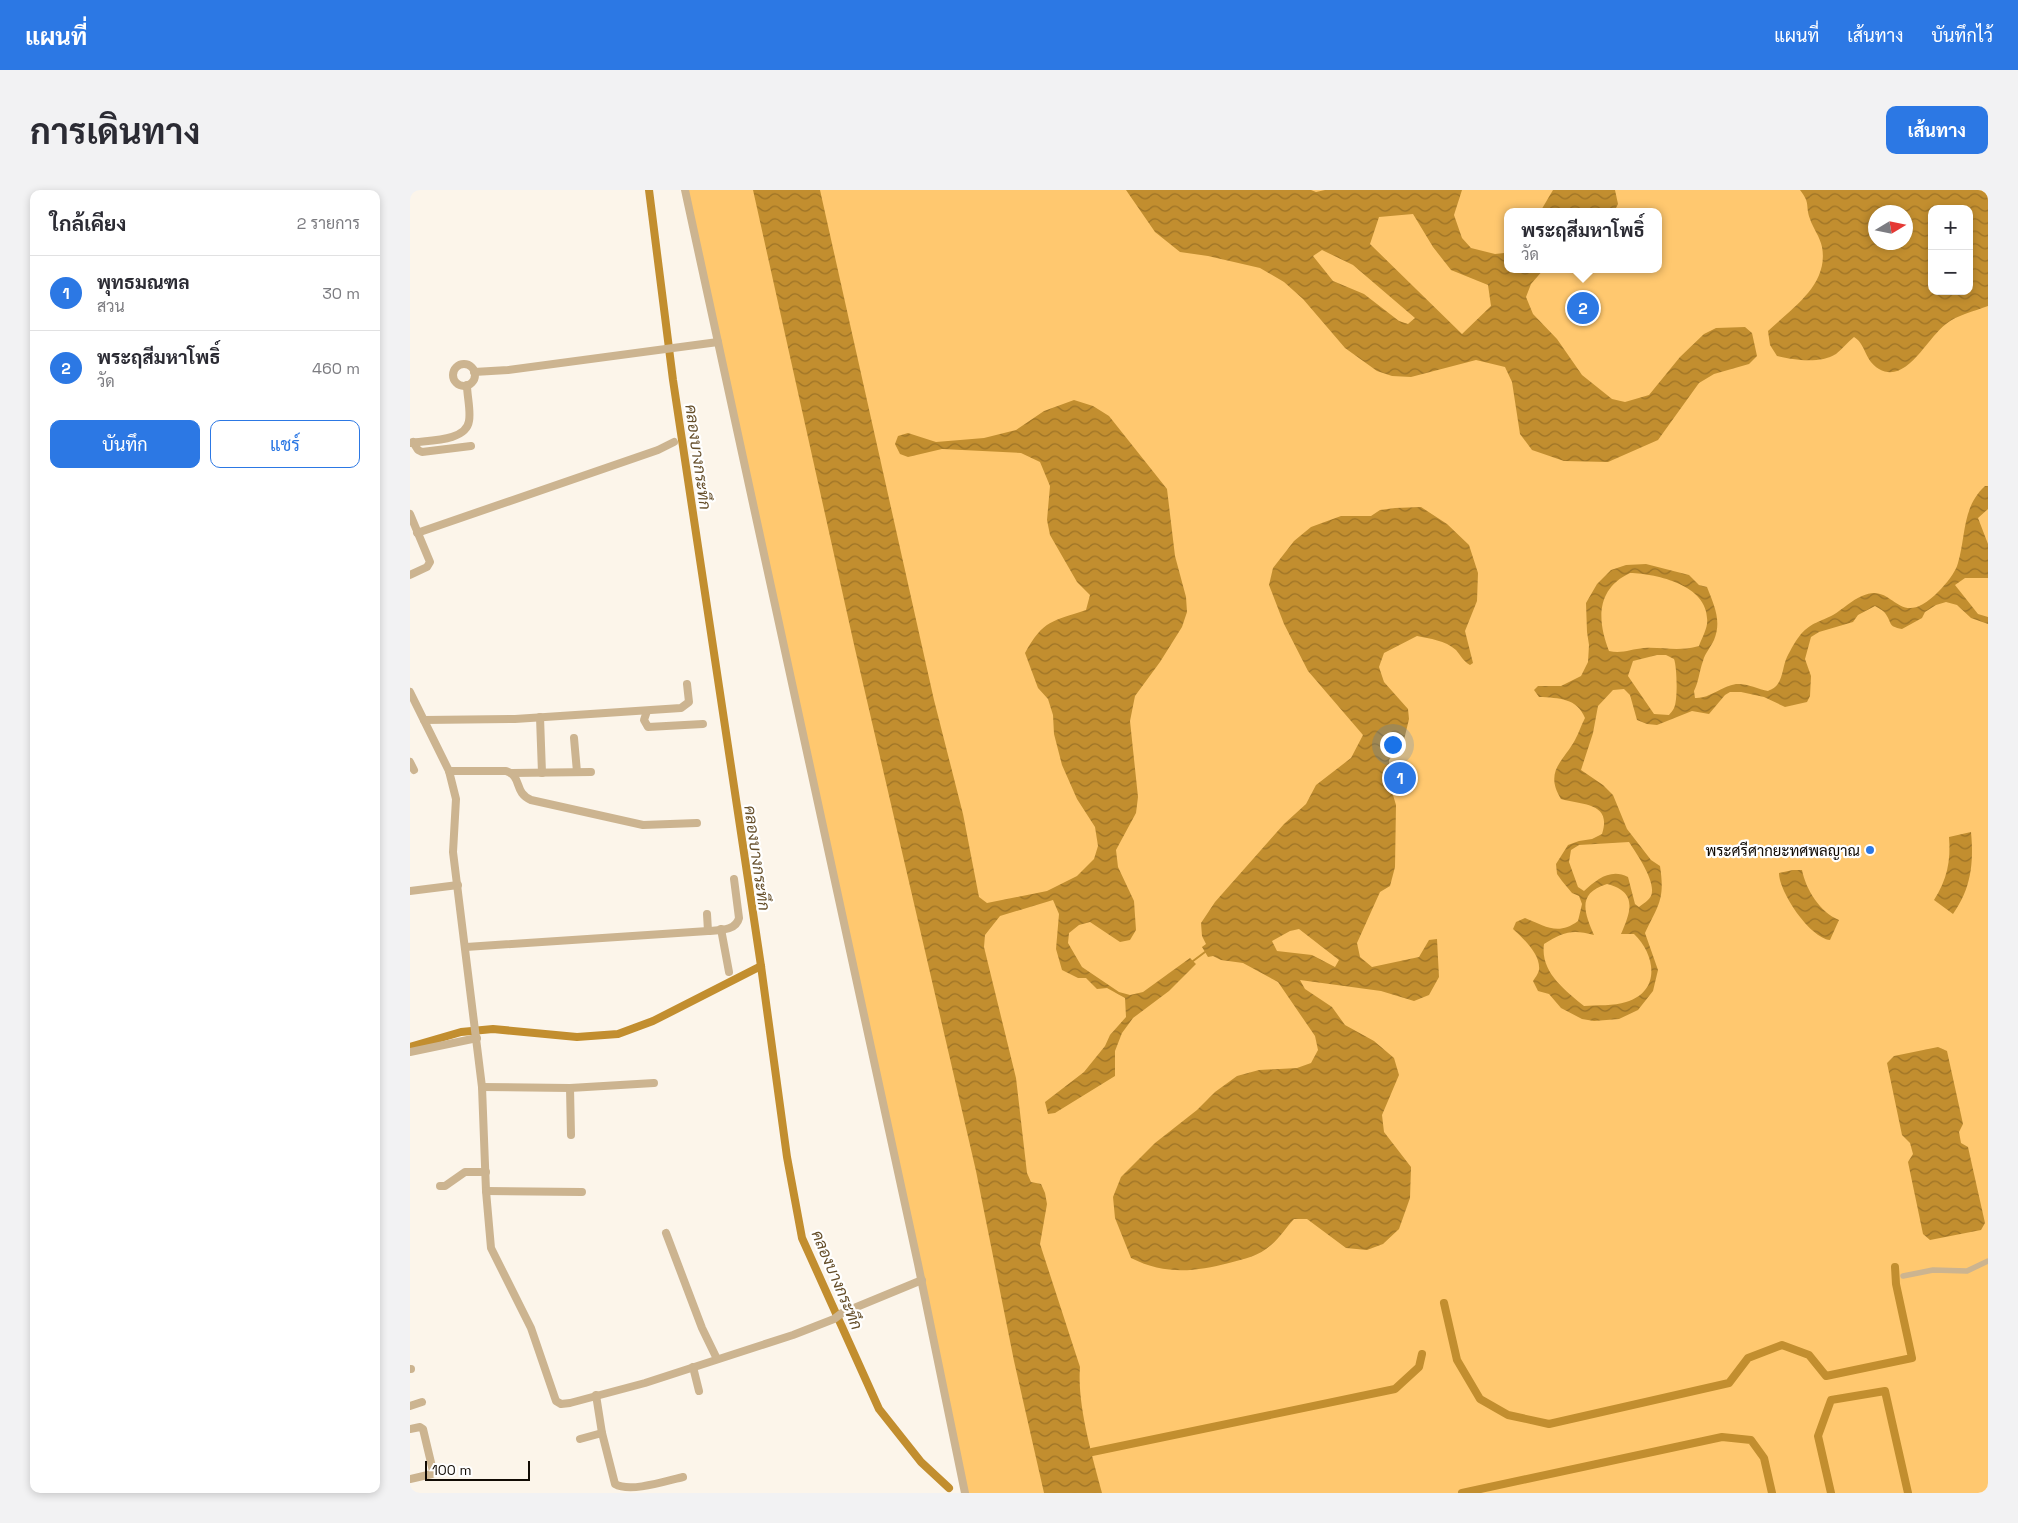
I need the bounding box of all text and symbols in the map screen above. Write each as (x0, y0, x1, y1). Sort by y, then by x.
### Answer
text: แผนที่ (25, 21, 87, 52)
text: แผนที่ (1774, 24, 1819, 47)
text: เส้นทาง (1847, 24, 1903, 47)
text: บันทึกไว้ (1931, 24, 1993, 47)
button: เส้นทาง (1886, 106, 1988, 154)
text: การเดินทาง (30, 110, 200, 154)
north arrow (1868, 205, 1913, 250)
map controls (1928, 205, 1973, 295)
button: + (1928, 205, 1973, 250)
popup (1504, 208, 1662, 273)
text: ใกล้เคียง (50, 210, 126, 237)
text: 2 รายการ (297, 213, 360, 234)
text: พระฤสีมหาโพธิ์ (1521, 218, 1645, 243)
text: วัด (1521, 244, 1539, 265)
button: − (1928, 250, 1973, 295)
text: พุทธมณฑล (97, 270, 190, 295)
text: 1 (62, 283, 70, 304)
text: 30 m (322, 283, 360, 304)
pin: 2 (1567, 289, 1599, 327)
text: สวน (97, 296, 125, 317)
text: พระฤสีมหาโพธิ์ (97, 345, 221, 370)
text: 2 (61, 358, 71, 379)
text: 460 m (312, 358, 360, 379)
text: วัด (97, 371, 115, 392)
water label: คลองบางกระทึก (680, 403, 716, 511)
button: บันทึก (50, 420, 200, 468)
button: แชร์ (210, 420, 360, 468)
your location (1380, 732, 1406, 758)
pin: 1 (1384, 759, 1416, 797)
water label: คลองบางกระทึก (739, 804, 775, 912)
place label: พระศรีศากยะทศพลญาณ (1706, 841, 1860, 860)
marker: พระศรีศากยะทศพลญาณ (1864, 844, 1876, 856)
water label: คลองบางกระทึก (807, 1227, 867, 1333)
scale bar (425, 1458, 530, 1481)
text: 100 m (432, 1461, 471, 1479)

